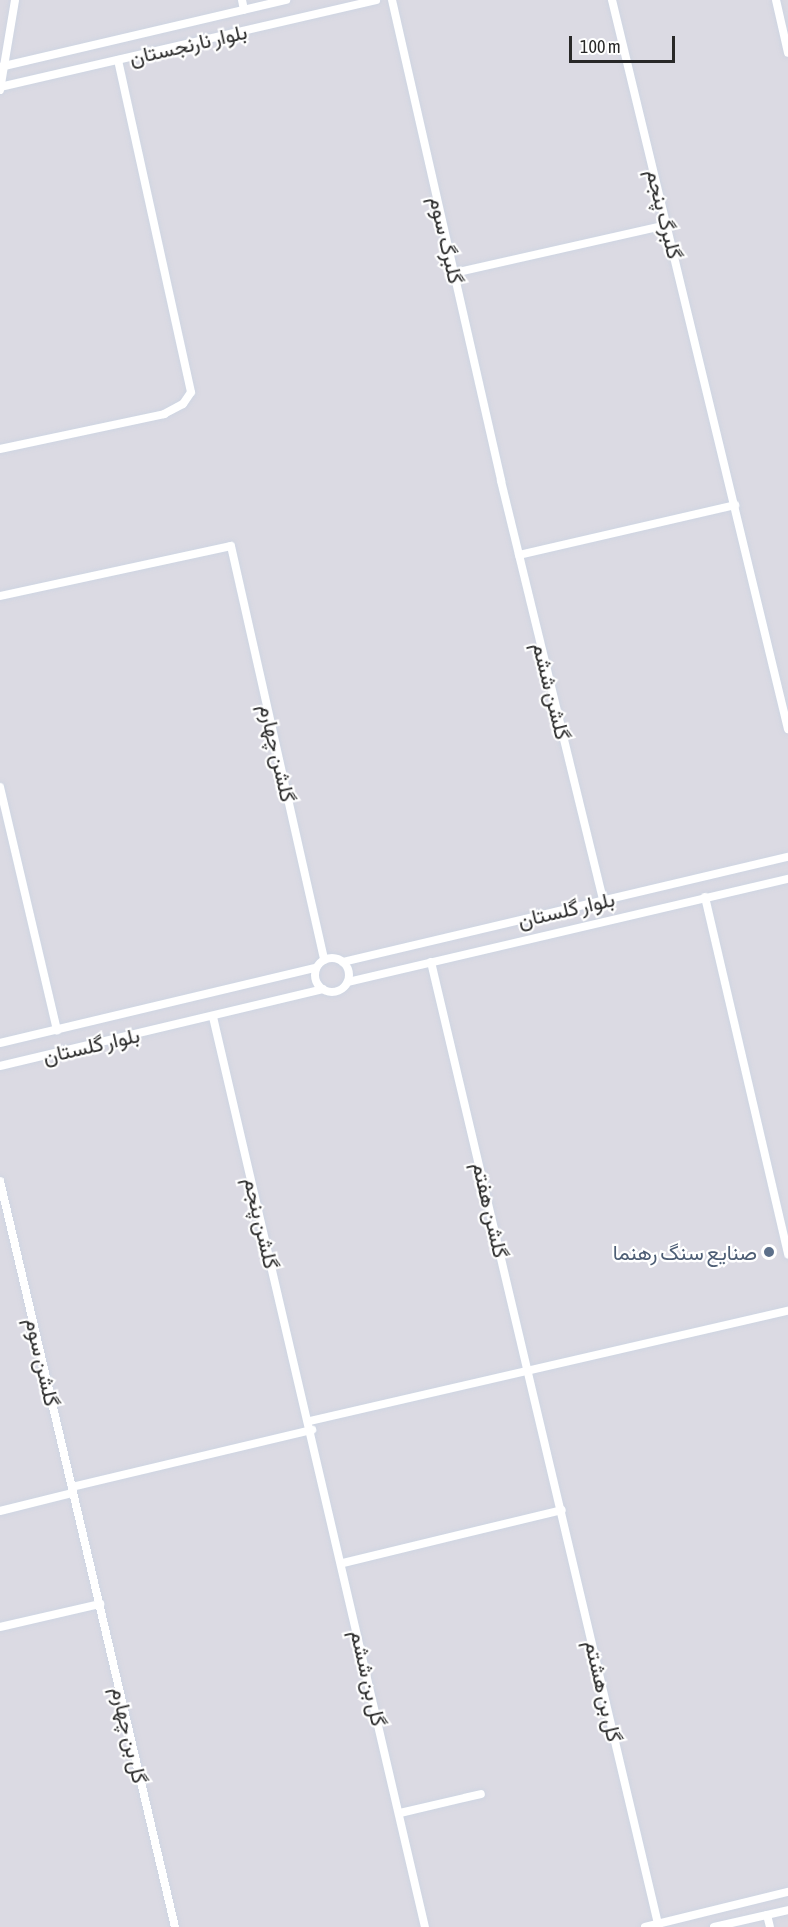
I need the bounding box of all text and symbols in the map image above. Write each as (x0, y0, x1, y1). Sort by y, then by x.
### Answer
street label: بلوار نارنجستان (127, 18, 249, 70)
scale bar (572, 24, 678, 62)
text: 100 m (580, 36, 621, 57)
street label: گلبرگ پنجم (642, 166, 688, 262)
street label: گلبرگ سوم (425, 194, 469, 286)
street label: گلشن ششم (528, 640, 576, 742)
street label: گلشن چهارم (254, 702, 302, 804)
street label: بلوار گلستان (515, 886, 617, 932)
street label: بلوار گلستان (40, 1022, 142, 1068)
street label: گلشن هفتم (468, 1160, 514, 1260)
street label: گلشن پنجم (239, 1175, 285, 1271)
place label: صنایع سنگ رهنما (613, 1239, 757, 1265)
marker: صنایع سنگ رهنما (762, 1245, 776, 1259)
street label: گلشن سوم (21, 1315, 65, 1409)
street label: گل بن ششم (346, 1627, 392, 1729)
street label: گل بن هشتم (580, 1638, 628, 1744)
street label: گل بن چهارم (107, 1684, 153, 1786)

